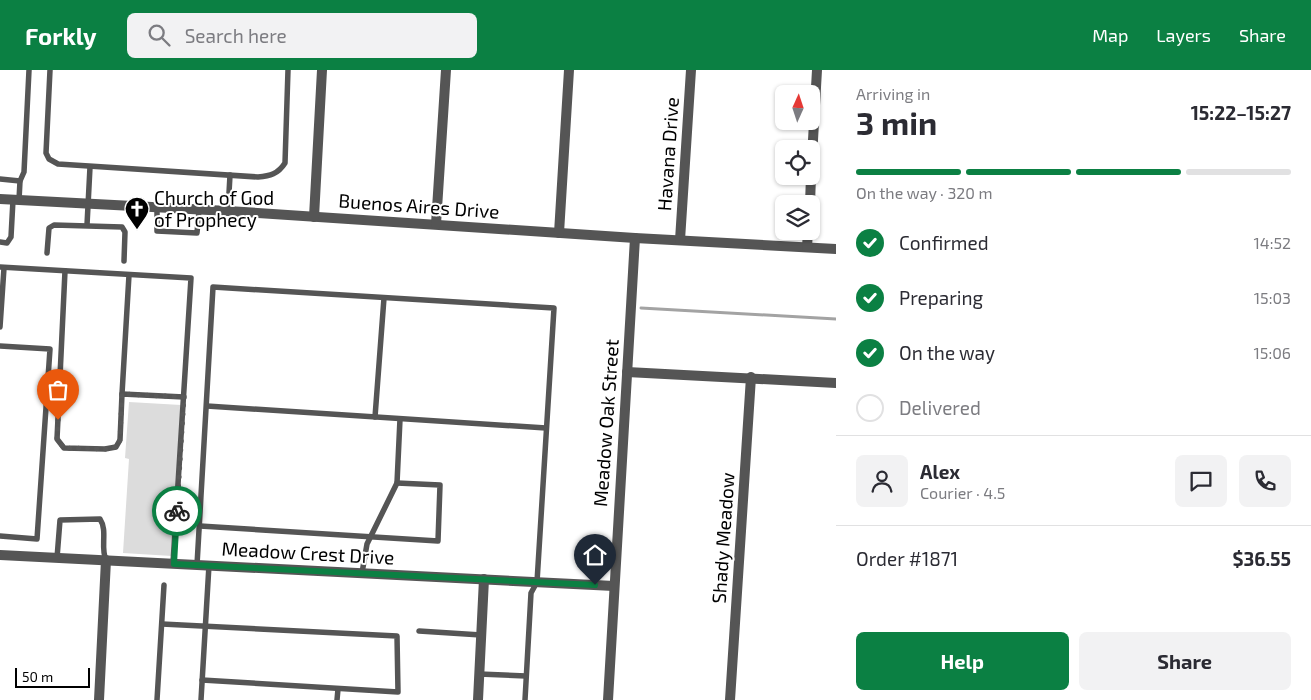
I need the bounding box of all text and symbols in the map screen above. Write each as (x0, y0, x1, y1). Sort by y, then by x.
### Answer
search box (127, 13, 477, 58)
text: Forkly (25, 21, 97, 50)
icon: search (145, 21, 173, 49)
text: Search here (185, 24, 287, 47)
text: Map (1092, 24, 1128, 46)
text: Layers (1156, 24, 1211, 46)
text: Share (1239, 24, 1286, 46)
text: Arriving in (856, 84, 930, 103)
north arrow (775, 85, 820, 130)
map controls (775, 85, 820, 240)
street label: Havana Drive (652, 96, 683, 212)
text: 15:22–15:27 (1191, 101, 1291, 124)
text: 3 min (856, 103, 937, 141)
button: locate (775, 140, 820, 185)
text: On the way · 320 m (856, 183, 993, 202)
place label: Church of God of Prophecy (154, 186, 274, 231)
street label: Buenos Aires Drive (338, 188, 500, 223)
button: layers (775, 195, 820, 240)
church icon: Church of God of Prophecy (124, 196, 150, 230)
icon: check (856, 229, 884, 257)
text: Confirmed (899, 231, 989, 254)
text: 14:52 (1253, 233, 1291, 252)
icon: check (856, 284, 884, 312)
text: Preparing (899, 286, 983, 309)
text: 15:03 (1254, 288, 1291, 307)
street label: Meadow Oak Street (588, 338, 623, 508)
icon: check (856, 339, 884, 367)
text: On the way (899, 341, 995, 364)
text: 15:06 (1253, 343, 1291, 362)
pin (37, 369, 79, 420)
icon: bag (44, 376, 72, 404)
text: Delivered (899, 396, 981, 419)
button: person (856, 455, 908, 507)
button: chat (1175, 455, 1227, 507)
button: phone (1239, 455, 1291, 507)
text: Alex (920, 460, 960, 483)
street label: Shady Meadow (706, 471, 739, 604)
text: Courier · 4.5 (920, 483, 1005, 502)
courier (152, 486, 202, 536)
icon: bike (163, 497, 191, 525)
pin (574, 534, 616, 585)
street label: Meadow Crest Drive (221, 536, 395, 569)
icon: home (581, 541, 609, 569)
text: Order #1871 (856, 547, 958, 570)
text: $36.55 (1232, 547, 1291, 570)
button: Help (856, 632, 1069, 690)
button: Share (1079, 632, 1291, 690)
scale bar (15, 665, 90, 688)
text: 50 m (22, 668, 53, 685)

